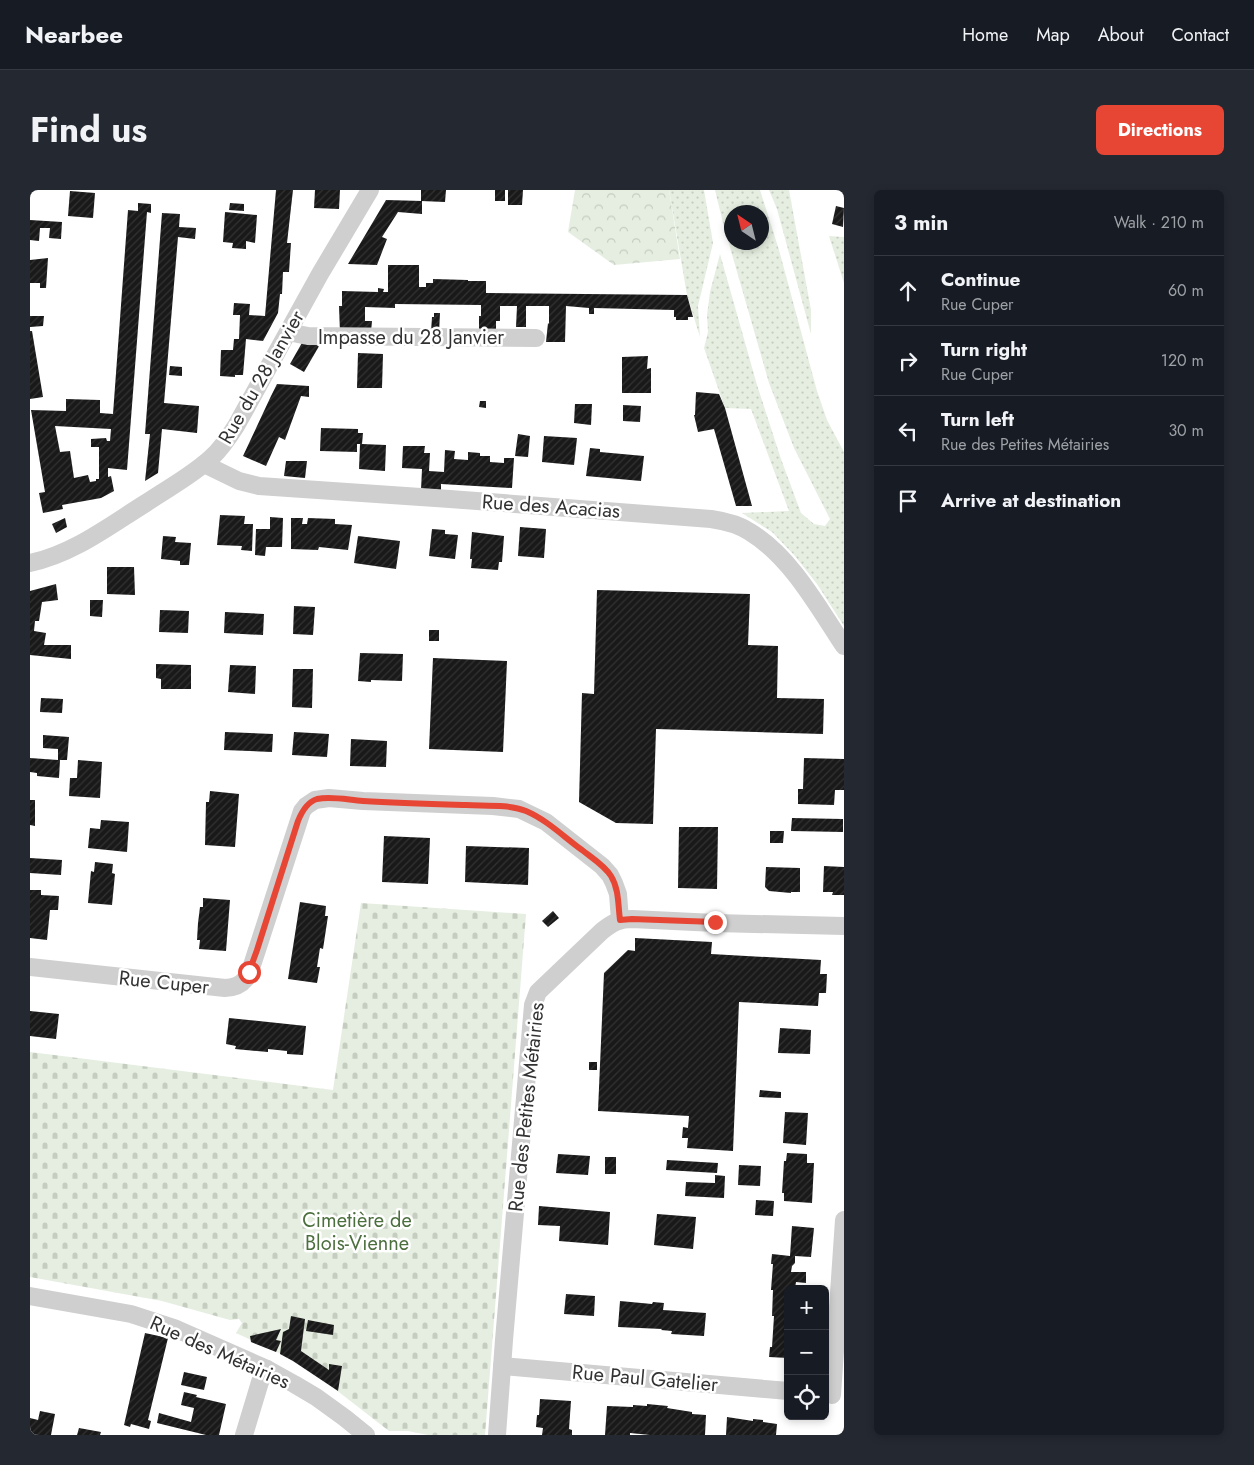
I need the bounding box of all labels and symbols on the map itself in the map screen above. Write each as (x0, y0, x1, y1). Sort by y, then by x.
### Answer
north arrow (724, 205, 769, 250)
street label: Rue du 28 Janvier (211, 305, 312, 450)
street label: Impasse du 28 Janvier (318, 323, 504, 352)
street label: Rue des Acacias (481, 487, 621, 526)
route end (704, 911, 727, 934)
route start (238, 961, 261, 984)
street label: Rue Cuper (117, 963, 211, 1002)
street label: Rue des Petites Métairies (501, 1001, 552, 1213)
park label: Cimetière de Blois-Vienne (302, 1206, 412, 1258)
street label: Rue des Métairies (145, 1309, 294, 1396)
street label: Rue Paul Gatelier (571, 1358, 719, 1399)

